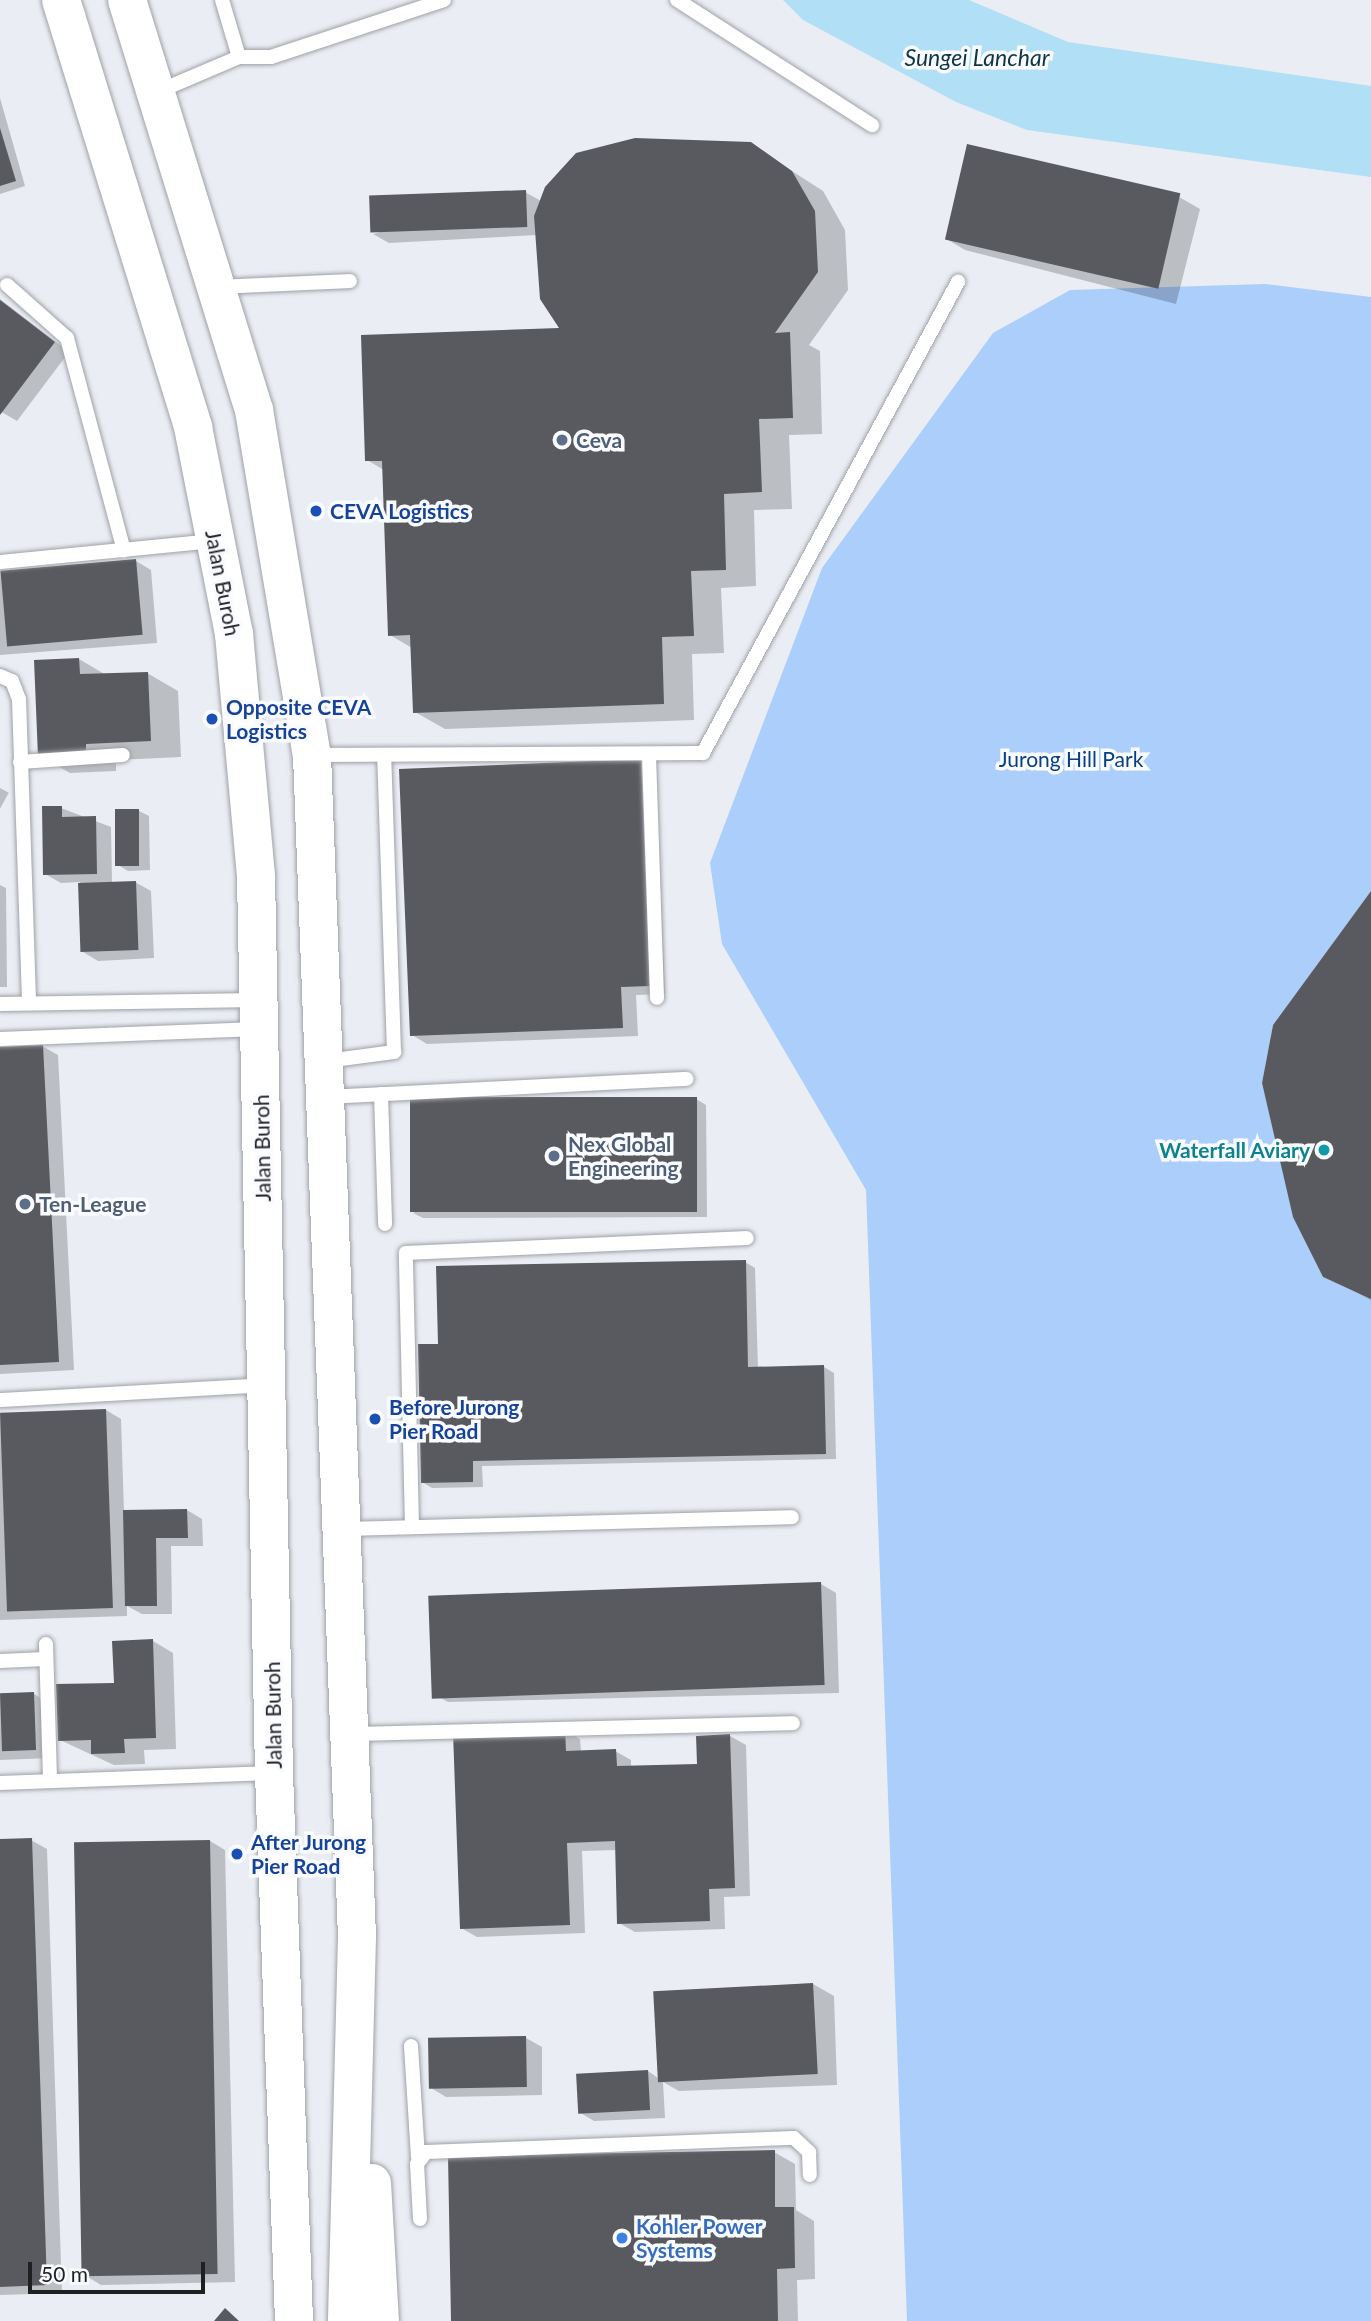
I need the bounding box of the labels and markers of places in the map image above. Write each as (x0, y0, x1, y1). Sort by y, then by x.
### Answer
place label: Ceva (576, 427, 622, 453)
marker: Ceva (554, 432, 570, 448)
place label: CEVA Logistics (330, 498, 470, 524)
marker: CEVA Logistics (308, 503, 324, 519)
place label: Opposite CEVA Logistics (226, 694, 371, 744)
marker: Opposite CEVA Logistics (204, 711, 220, 727)
place label: Nex Global Engineering (568, 1131, 678, 1181)
place label: Waterfall Aviary (1159, 1137, 1310, 1163)
marker: Waterfall Aviary (1316, 1142, 1332, 1158)
marker: Nex Global Engineering (546, 1148, 562, 1164)
place label: Ten-League (39, 1191, 146, 1217)
marker: Ten-League (17, 1196, 33, 1212)
place label: Before Jurong Pier Road (389, 1394, 520, 1444)
marker: Before Jurong Pier Road (367, 1411, 383, 1427)
place label: After Jurong Pier Road (251, 1829, 367, 1879)
marker: After Jurong Pier Road (229, 1846, 245, 1862)
place label: Kohler Power Systems (636, 2213, 763, 2263)
marker: Kohler Power Systems (614, 2230, 630, 2246)

